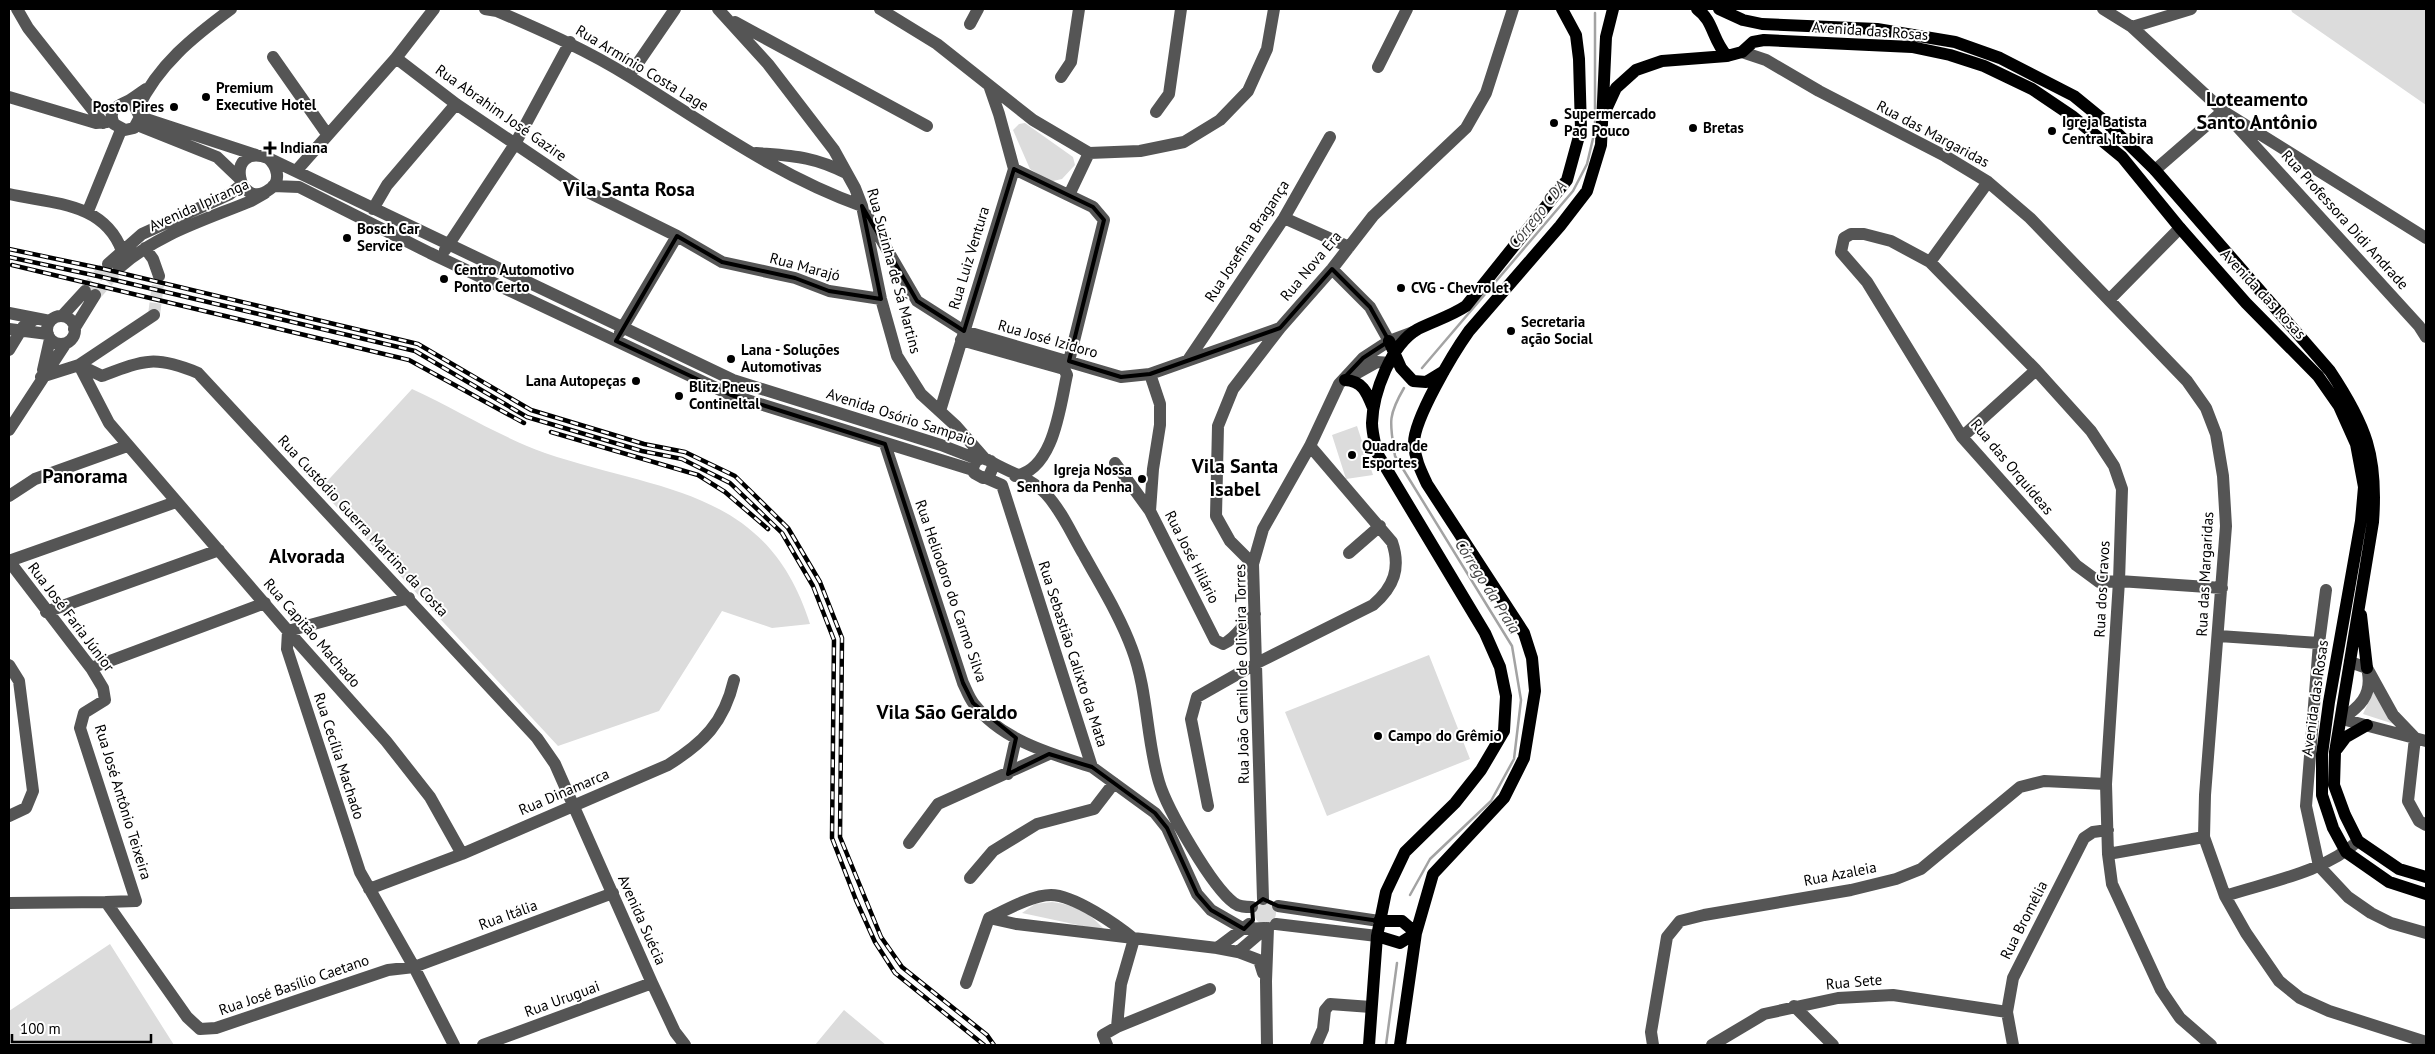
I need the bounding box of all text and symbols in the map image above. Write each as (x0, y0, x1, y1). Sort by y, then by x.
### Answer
street label: Avenida das Rosas (1811, 17, 1929, 44)
street label: Rua Armínio Costa Lage (572, 20, 712, 115)
street label: Rua Abrahim José Gazire (432, 60, 571, 165)
place label: Premium Executive Hotel (216, 78, 317, 114)
district label: Loteamento Santo Antônio (2197, 86, 2318, 135)
marker: Premium Executive Hotel (200, 91, 212, 103)
street label: Rua das Margaridas (1874, 96, 1993, 171)
place label: Posto Pires (93, 97, 164, 116)
marker: Posto Pires (168, 101, 180, 113)
place label: Supermercado Pag Pouco (1564, 104, 1656, 140)
place label: Igreja Batista Central Itabira (2062, 112, 2154, 148)
marker: Supermercado Pag Pouco (1548, 117, 1560, 129)
place label: Bretas (1703, 118, 1744, 137)
marker: Bretas (1687, 122, 1699, 134)
marker: Igreja Batista Central Itabira (2046, 125, 2058, 137)
place label: Indiana (280, 138, 328, 157)
marker: Indiana (264, 142, 276, 154)
street label: Rua Professora Didi Andrade (2278, 146, 2413, 293)
street label: Avenida Ipiranga (146, 174, 252, 235)
district label: Vila Santa Rosa (562, 176, 695, 202)
street label: Rua Josefina Bragança (1200, 176, 1293, 305)
water label: Córrego CDA (1504, 176, 1570, 252)
street label: Rua Suzinha de Sá Martins (863, 186, 926, 356)
street label: Rua Luiz Ventura (944, 204, 993, 312)
place label: Bosch Car Service (357, 219, 420, 255)
street label: Rua Nova Era (1276, 227, 1345, 305)
marker: Bosch Car Service (341, 232, 353, 244)
street label: Avenida das Rosas (2217, 244, 2310, 343)
street label: Rua Marajó (768, 248, 842, 285)
place label: Centro Automotivo Ponto Certo (454, 260, 574, 296)
marker: Centro Automotivo Ponto Certo (438, 273, 450, 285)
place label: CVG - Chevrolet (1411, 278, 1509, 297)
marker: CVG - Chevrolet (1395, 282, 1407, 294)
place label: Secretaria ação Social (1521, 312, 1593, 348)
street label: Rua José Izidoro (996, 315, 1100, 362)
marker: Secretaria ação Social (1505, 325, 1517, 337)
place label: Lana - Soluções Automotivas (741, 340, 840, 376)
marker: Lana - Soluções Automotivas (725, 353, 737, 365)
place label: Lana Autopeças (526, 371, 626, 390)
marker: Lana Autopeças (630, 375, 642, 387)
place label: Blitz Pneus Contineltal (689, 377, 760, 413)
street label: Avenida Osório Sampaio (824, 383, 978, 450)
marker: Blitz Pneus Contineltal (673, 390, 685, 402)
street label: Rua das Orquídeas (1967, 415, 2058, 518)
street label: Rua Custódio Guerra Martins da Costa (274, 431, 453, 620)
place label: Quadra de Esportes (1362, 436, 1428, 472)
marker: Quadra de Esportes (1346, 449, 1358, 461)
district label: Vila Santa Isabel (1191, 453, 1278, 502)
place label: Igreja Nossa Senhora da Penha (1017, 460, 1132, 496)
district label: Panorama (42, 463, 128, 489)
marker: Igreja Nossa Senhora da Penha (1136, 473, 1148, 485)
street label: Rua Heliodoro do Carmo Silva (911, 497, 992, 685)
street label: Rua José Hilário (1161, 507, 1224, 606)
street label: Rua das Margaridas (2192, 511, 2217, 637)
water label: Córrego da Praia (1451, 535, 1525, 637)
street label: Rua dos Cravos (2089, 540, 2114, 638)
district label: Alvorada (269, 543, 345, 569)
street label: Rua José Faria Júnior (24, 558, 119, 675)
street label: Rua Sebastião Calixto da Mata (1034, 558, 1113, 749)
street label: Rua João Camilo de Oliveira Torres (1230, 564, 1253, 784)
street label: Rua Capitão Machado (260, 574, 365, 691)
street label: Avenida das Rosas (2297, 639, 2332, 757)
street label: Rua Cecília Machado (310, 690, 369, 822)
district label: Vila São Geraldo (875, 699, 1018, 725)
street label: Rua José Antônio Teixeira (91, 722, 156, 882)
place label: Campo do Grêmio (1388, 726, 1502, 745)
marker: Campo do Grêmio (1372, 730, 1384, 742)
street label: Rua Dinamarca (516, 764, 612, 819)
street label: Rua Azaleia (1802, 857, 1878, 890)
street label: Avenida Suécia (614, 872, 671, 968)
street label: Rua Bromélia (1996, 877, 2052, 962)
street label: Rua Itália (476, 895, 540, 934)
street label: Rua José Basílio Caetano (216, 950, 372, 1019)
street label: Rua Sete (1825, 970, 1883, 993)
street label: Rua Uruguai (522, 976, 602, 1021)
scale bar (12, 1012, 151, 1044)
text: 100 m (20, 1019, 61, 1038)

